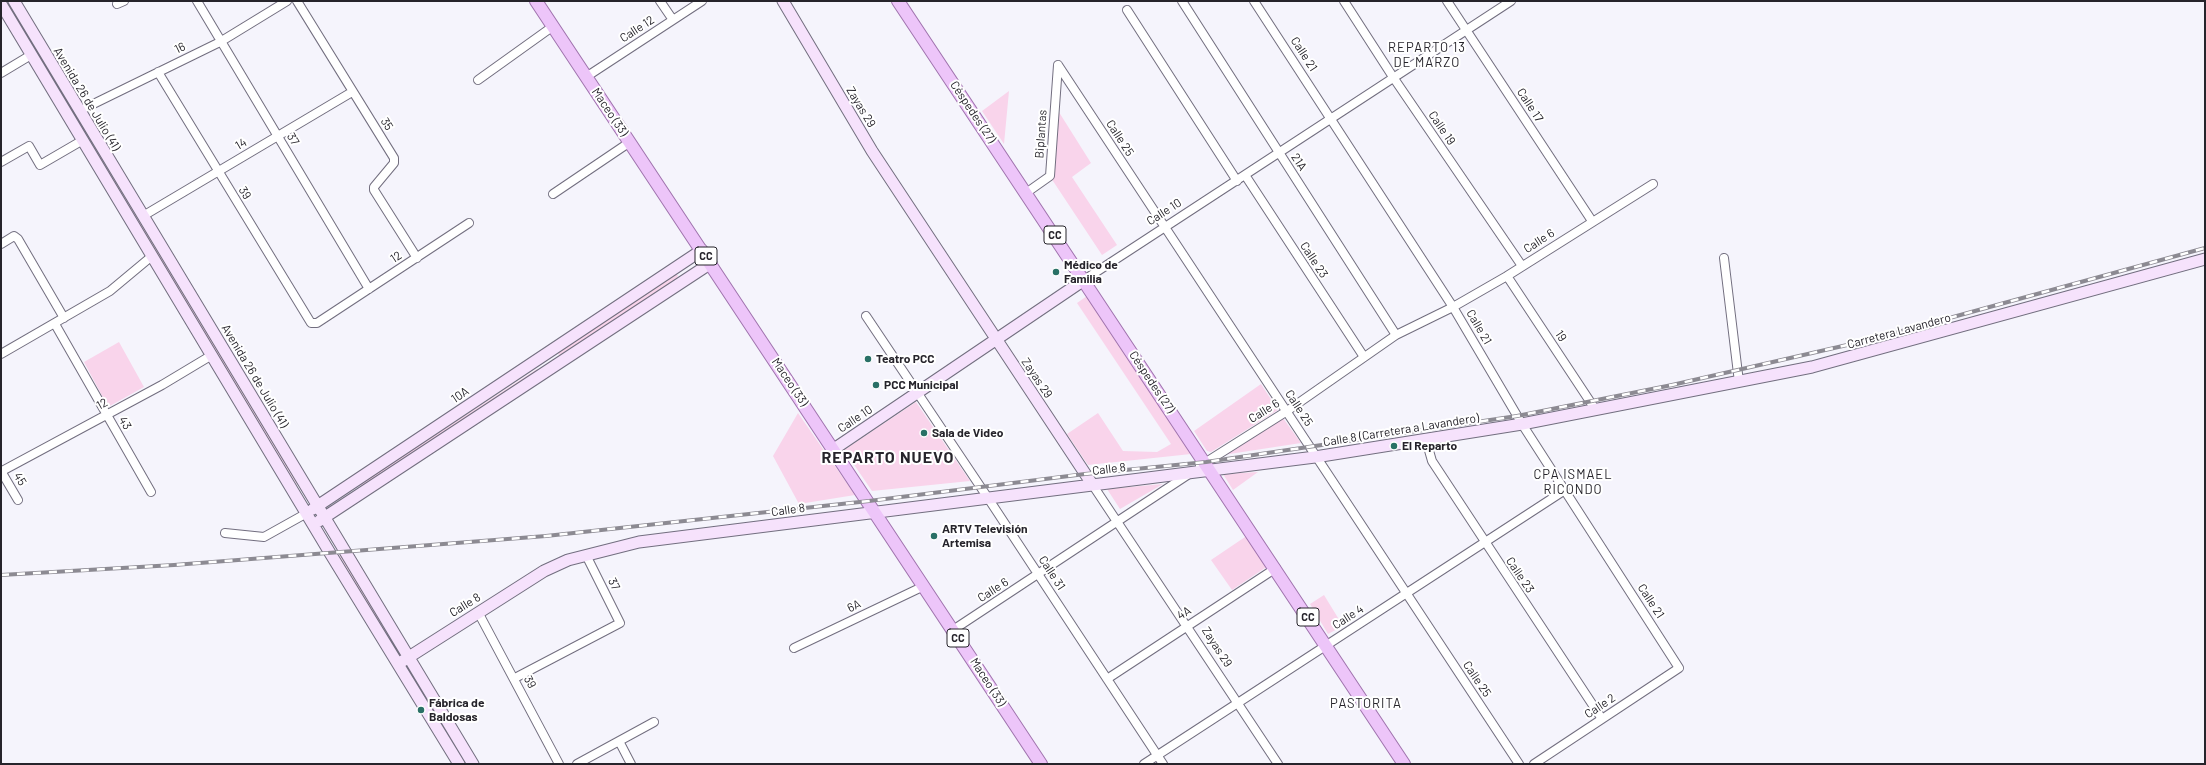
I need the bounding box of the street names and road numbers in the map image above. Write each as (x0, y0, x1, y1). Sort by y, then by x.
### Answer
street label: Calle 12 (617, 13, 657, 45)
street label: Calle 21 (1288, 34, 1320, 74)
street label: 16 (172, 39, 188, 57)
street label: Avenida 26 de Julio (41) (50, 45, 124, 153)
street label: Céspedes (27) (947, 78, 999, 146)
street label: Zayas 29 (843, 84, 879, 130)
street label: Maceo (33) (589, 85, 631, 139)
street label: Calle 17 (1514, 85, 1546, 125)
street label: Calle 19 (1425, 108, 1459, 148)
street label: Biplantas (1032, 109, 1050, 159)
street label: 35 (378, 115, 396, 133)
street label: Calle 25 (1103, 117, 1137, 159)
street label: 37 (284, 130, 302, 148)
street label: 14 (233, 135, 249, 153)
street label: 21A (1288, 151, 1310, 173)
street label: 39 (236, 184, 254, 202)
street label: Calle 10 (1144, 195, 1184, 229)
road number: CC (1044, 226, 1066, 244)
street label: Calle 6 (1521, 226, 1557, 256)
street label: Calle 23 (1297, 239, 1331, 281)
road number: CC (695, 247, 717, 265)
street label: 12 (388, 248, 404, 266)
street label: Calle 21 (1463, 307, 1495, 347)
street label: Carretera Lavandero (1846, 310, 1952, 352)
street label: Avenida 26 de Julio (41) (218, 322, 292, 430)
street label: 19 (1552, 328, 1570, 344)
street label: Céspedes (27) (1126, 348, 1178, 416)
street label: Maceo (33) (769, 355, 811, 409)
street label: Zayas 29 (1018, 355, 1056, 401)
street label: 10A (448, 384, 472, 406)
street label: Calle 25 (1282, 387, 1316, 429)
street label: 12 (94, 395, 110, 413)
street label: Calle 6 (1246, 396, 1282, 426)
street label: Calle 10 (835, 402, 875, 436)
street label: Calle 8 (Carretera a Lavandero) (1322, 411, 1480, 449)
street label: 43 (116, 414, 134, 432)
street label: Calle 8 (1091, 460, 1127, 478)
street label: 45 (11, 470, 29, 488)
street label: Calle 8 (770, 501, 806, 519)
street label: Calle 31 (1036, 553, 1068, 593)
street label: Calle 23 (1503, 554, 1537, 596)
street label: 37 (605, 575, 623, 593)
street label: Calle 6 (975, 575, 1011, 605)
street label: Calle 21 (1635, 581, 1667, 621)
street label: Calle 8 (447, 590, 483, 620)
street label: 6A (845, 597, 863, 615)
street label: Calle 4 (1330, 602, 1366, 632)
street label: 4A (1174, 603, 1194, 623)
road number: CC (1297, 608, 1319, 626)
street label: Zayas 29 (1199, 624, 1235, 670)
road number: CC (947, 629, 969, 647)
street label: Maceo (33) (967, 655, 1009, 709)
street label: Calle 25 (1460, 658, 1494, 700)
street label: 39 (521, 673, 539, 691)
street label: Calle 2 (1582, 691, 1618, 721)

